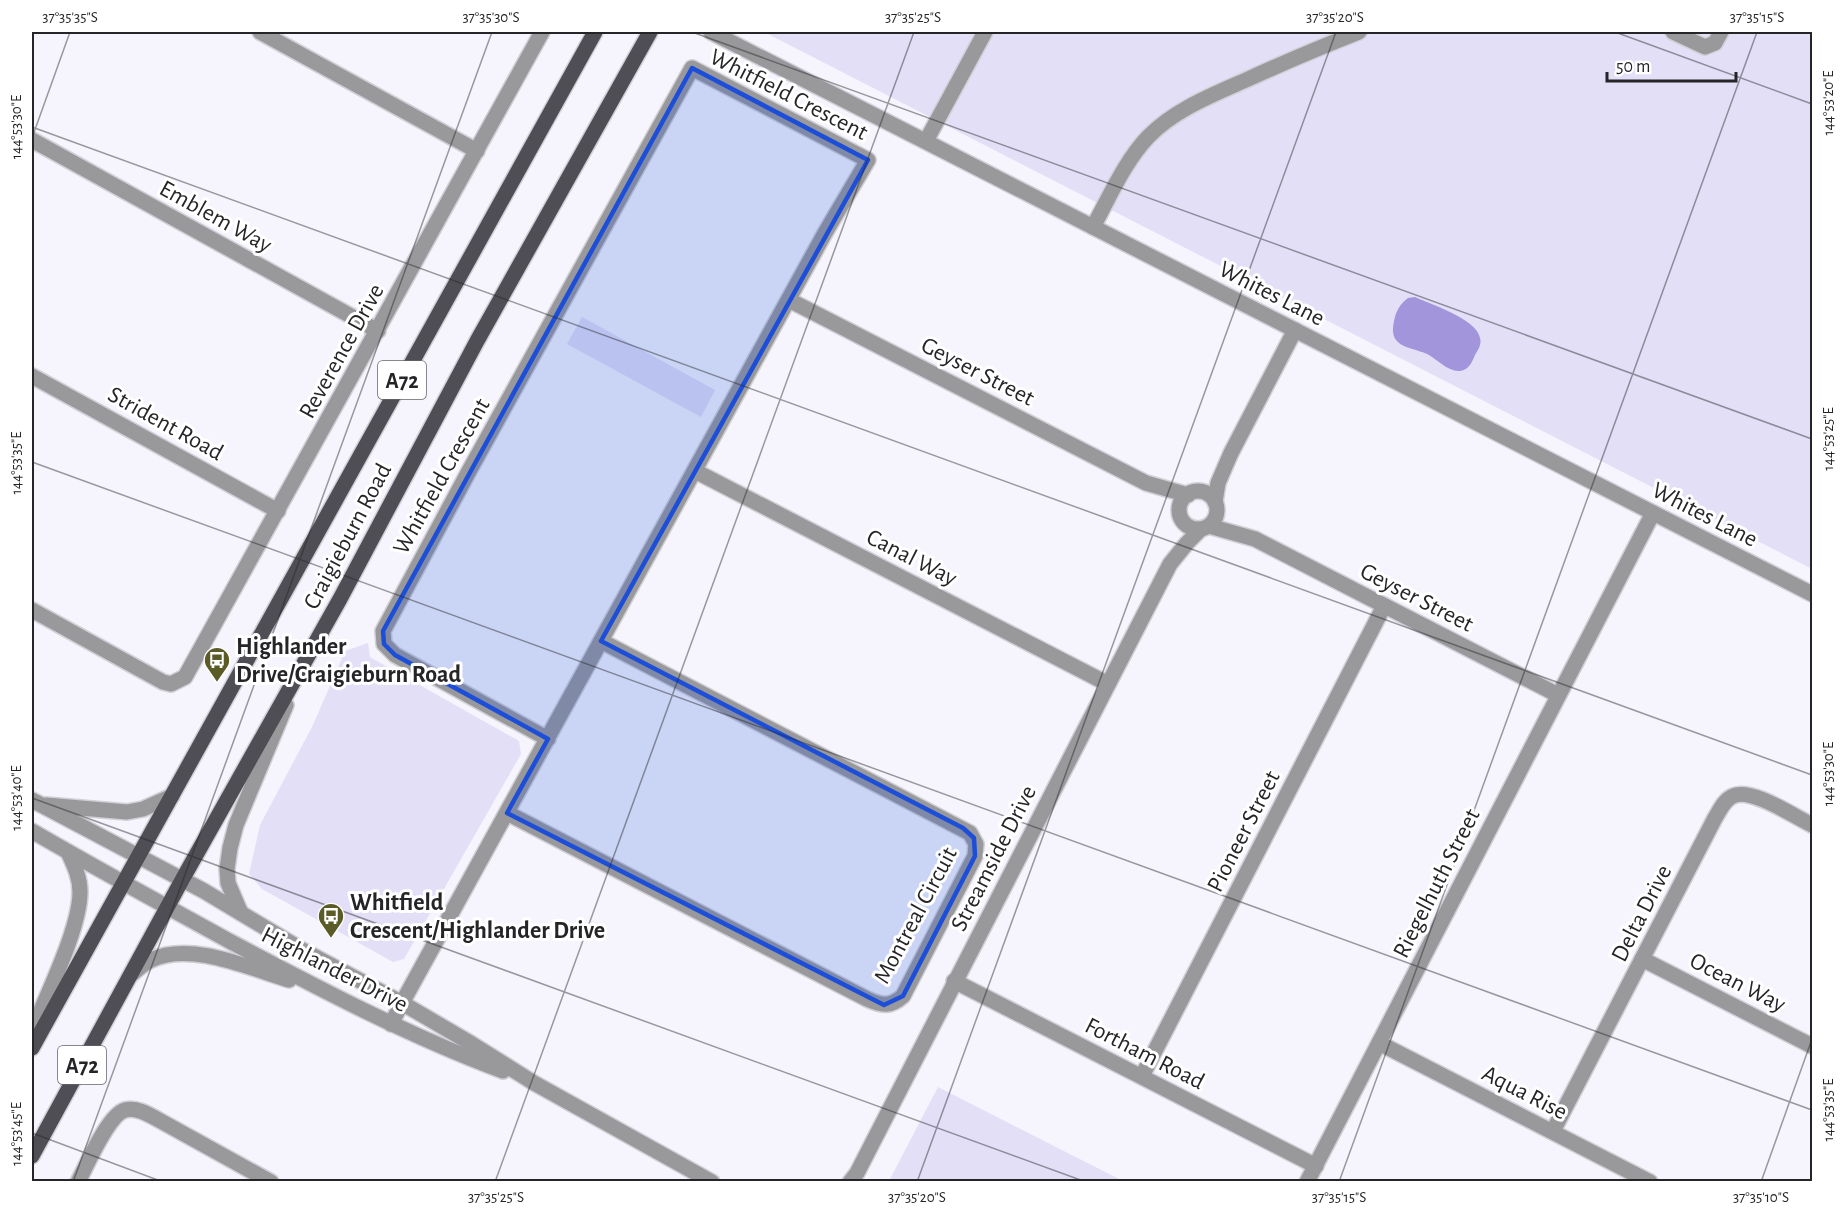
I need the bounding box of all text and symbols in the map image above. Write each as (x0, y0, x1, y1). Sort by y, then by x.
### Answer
text: 37°35'35"S (42, 10, 98, 25)
text: 37°35'30"S (462, 10, 520, 25)
text: 37°35'25"S (885, 10, 941, 25)
text: 37°35'20"S (1306, 10, 1364, 25)
text: 37°35'15"S (1730, 10, 1784, 25)
street label: Whitfield Crescent (706, 45, 872, 145)
scale bar (1607, 45, 1736, 83)
text: 50 m (1616, 58, 1650, 76)
text: 144°53'20"E (1821, 70, 1836, 136)
text: 144°53'30"E (9, 95, 24, 159)
street label: Emblem Way (155, 176, 276, 257)
street label: Whites Lane (1215, 257, 1328, 331)
street label: Reverence Drive (295, 280, 389, 423)
street label: Geyser Street (917, 333, 1038, 411)
road number: A72 (378, 361, 426, 399)
street label: Strident Road (104, 382, 227, 465)
street label: Whitfield Crescent (389, 394, 495, 558)
text: 144°53'25"E (1821, 407, 1836, 471)
text: 144°53'35"E (9, 432, 24, 494)
street label: Craigieburn Road (299, 460, 396, 613)
street label: Whites Lane (1648, 478, 1761, 552)
street label: Canal Way (863, 525, 961, 591)
street label: Geyser Street (1356, 559, 1477, 637)
place label: Highlander Drive/Craigieburn Road (236, 635, 462, 687)
bus stop icon: Highlander Drive/Craigieburn Road (202, 645, 232, 683)
text: 144°53'30"E (1821, 742, 1836, 806)
text: 144°53'40"E (9, 765, 24, 831)
street label: Pioneer Street (1203, 767, 1285, 896)
street label: Streamside Drive (947, 782, 1041, 935)
street label: Riegelhuth Street (1389, 805, 1485, 962)
street label: Montreal Circuit (870, 843, 962, 988)
street label: Delta Drive (1607, 861, 1676, 966)
place label: Whitfield Crescent/Highlander Drive (350, 891, 605, 943)
bus stop icon: Whitfield Crescent/Highlander Drive (316, 901, 346, 939)
street label: Highlander Drive (258, 923, 412, 1017)
street label: Ocean Way (1686, 949, 1789, 1017)
street label: Fortham Road (1081, 1014, 1208, 1094)
road number: A72 (58, 1046, 106, 1084)
street label: Aqua Rise (1478, 1061, 1571, 1124)
text: 144°53'35"E (1821, 1079, 1836, 1141)
text: 144°53'45"E (9, 1102, 24, 1166)
text: 37°35'25"S (468, 1190, 524, 1205)
text: 37°35'20"S (888, 1190, 946, 1205)
text: 37°35'15"S (1312, 1190, 1366, 1205)
text: 37°35'10"S (1733, 1190, 1789, 1205)

